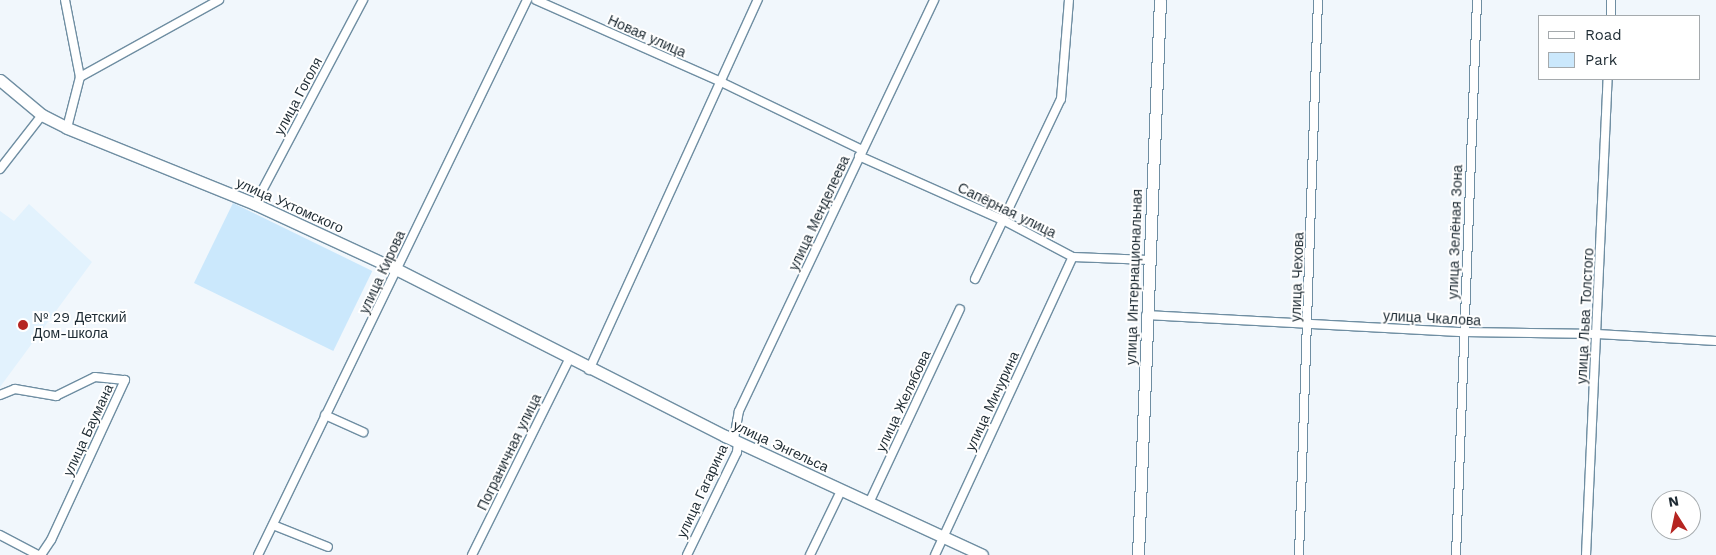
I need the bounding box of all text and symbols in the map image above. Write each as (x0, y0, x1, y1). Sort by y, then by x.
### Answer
street label: Новая улица (605, 11, 689, 61)
legend (1538, 15, 1701, 80)
text: Road (1585, 26, 1622, 44)
text: Park (1585, 51, 1617, 69)
street label: улица Гоголя (270, 54, 326, 138)
street label: улица Менделеева (785, 153, 853, 273)
street label: улица Зелёная Зона (1444, 164, 1466, 300)
street label: улица Ухтомского (234, 174, 346, 236)
street label: Сапёрная улица (955, 179, 1059, 241)
street label: улица Интернациональная (1123, 189, 1145, 365)
street label: улица Кирова (355, 228, 409, 316)
street label: улица Чехова (1287, 232, 1307, 322)
street label: улица Льва Толстого (1573, 247, 1597, 385)
street label: улица Чкалова (1383, 307, 1481, 329)
place label: № 29 Детский Дом-школа (33, 309, 126, 342)
marker: № 29 Детский Дом-школа (17, 319, 29, 331)
street label: улица Желябова (872, 348, 934, 454)
street label: улица Мичурина (962, 349, 1022, 453)
street label: улица Баумана (59, 381, 117, 479)
street label: Пограничная улица (473, 391, 545, 513)
street label: улица Энгельса (731, 417, 831, 475)
street label: улица Гагарина (673, 441, 731, 541)
north arrow (1651, 490, 1701, 540)
text: N (1667, 492, 1680, 510)

